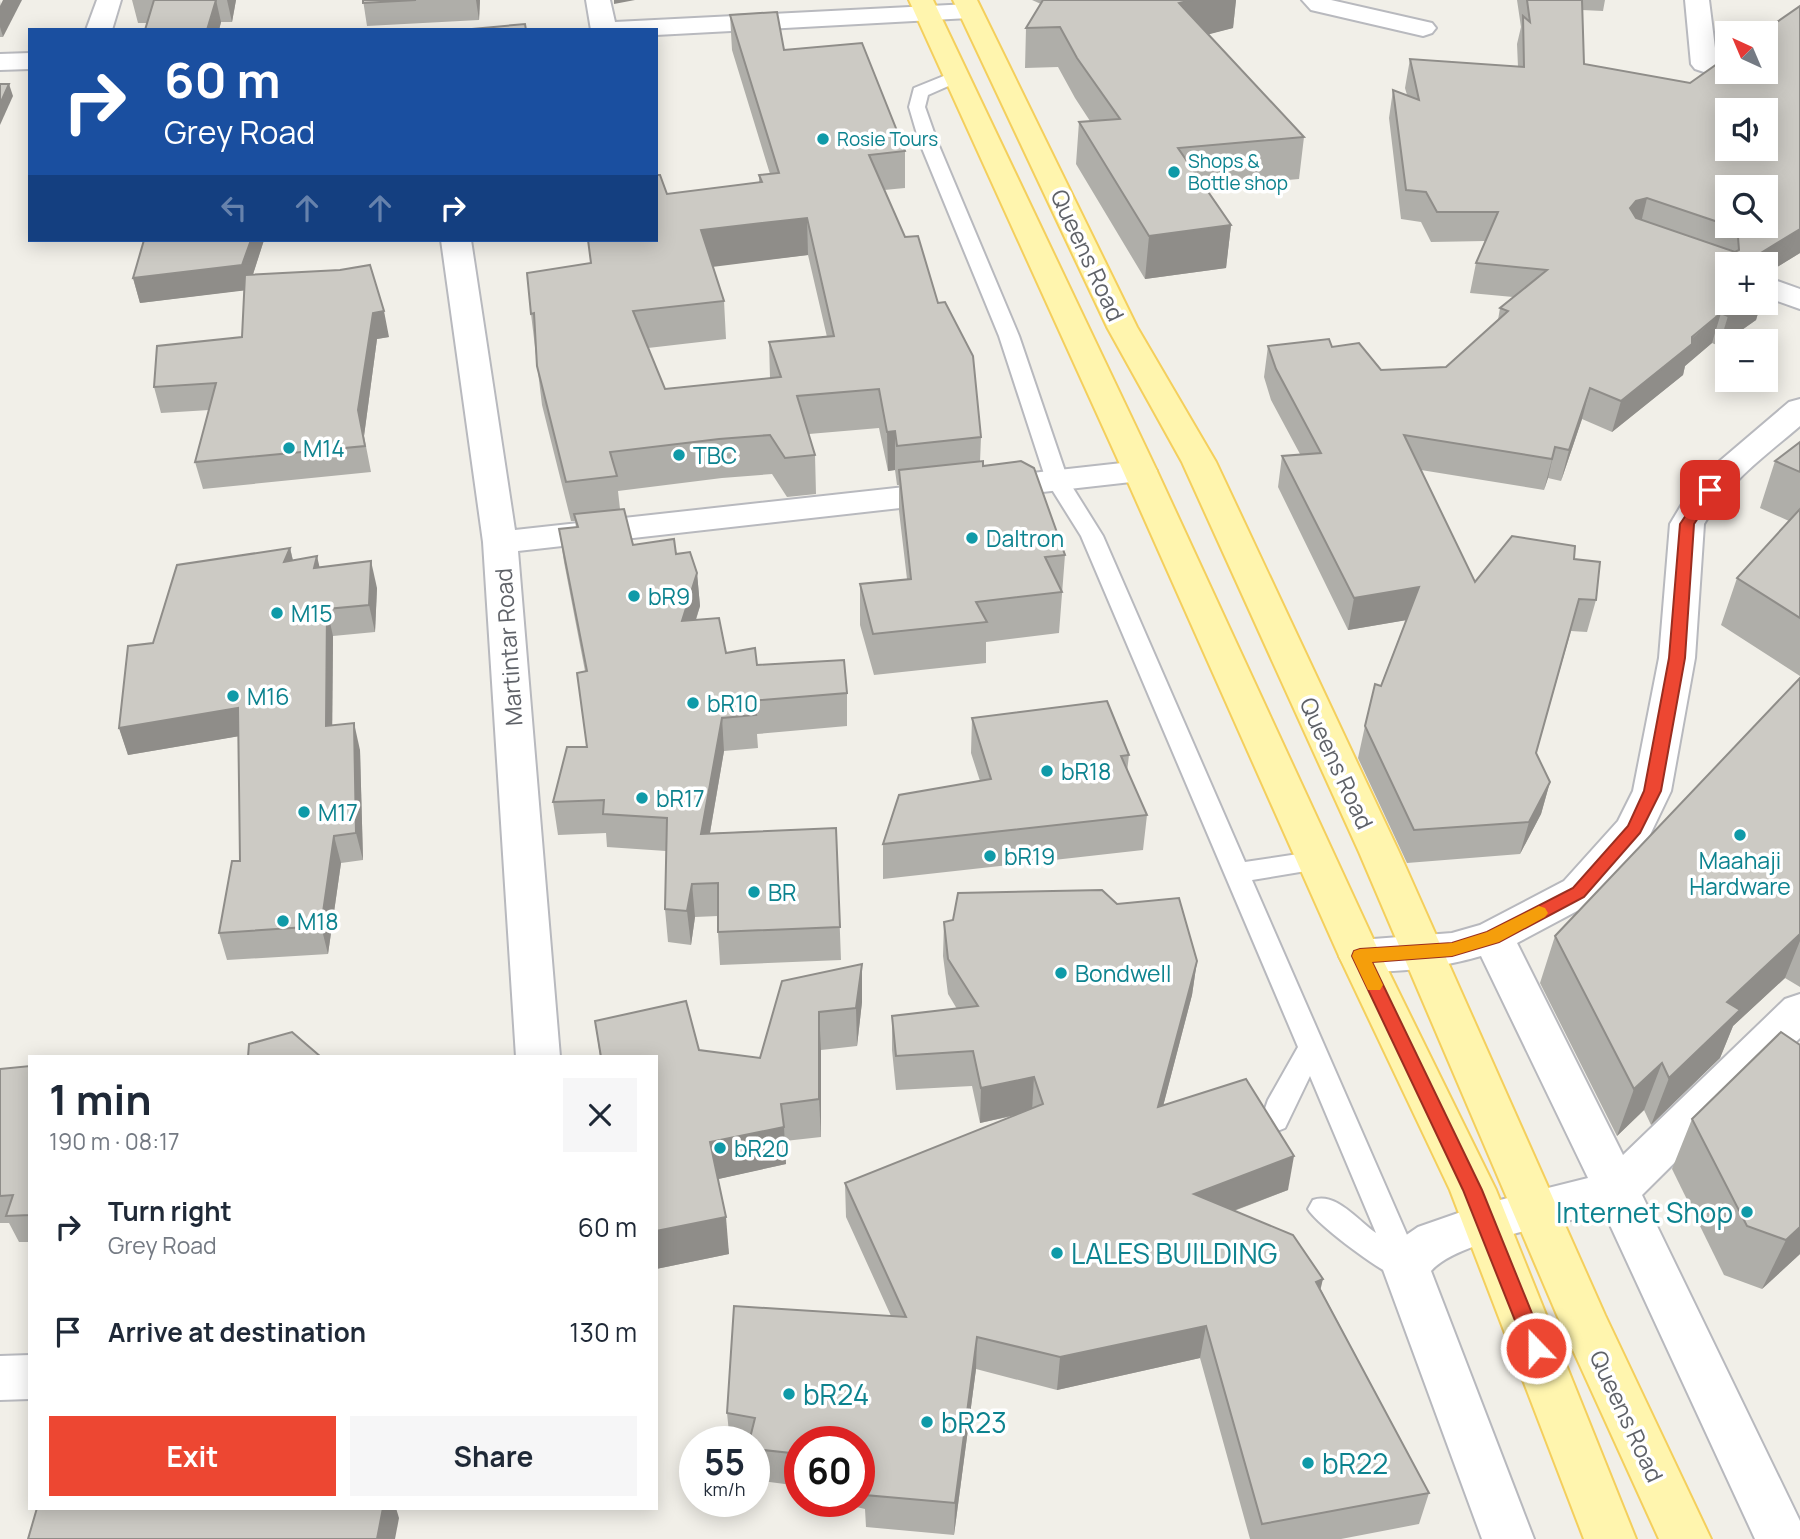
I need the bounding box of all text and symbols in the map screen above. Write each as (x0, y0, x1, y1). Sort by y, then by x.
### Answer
north arrow (1715, 21, 1778, 84)
map controls (1715, 21, 1778, 392)
text: 60 m (164, 46, 281, 113)
icon: right (49, 56, 140, 147)
button: sound (1715, 98, 1778, 161)
text: Grey Road (164, 110, 315, 154)
place label: Rosie Tours (837, 126, 938, 152)
marker: Rosie Tours (815, 131, 831, 147)
place label: Shops & Bottle shop (1188, 148, 1288, 196)
marker: Shops & Bottle shop (1166, 164, 1182, 180)
button: search (1715, 175, 1778, 238)
street label: Queens Road (1044, 184, 1132, 326)
icon: left (215, 189, 253, 227)
icon: ahead (288, 189, 326, 227)
icon: ahead (361, 189, 399, 227)
icon: right (434, 189, 472, 227)
button: + (1715, 252, 1778, 315)
button: − (1715, 329, 1778, 392)
place label: M14 (303, 432, 345, 464)
place label: TBC (693, 439, 737, 471)
marker: M14 (281, 440, 297, 456)
marker: TBC (671, 447, 687, 463)
pin (1680, 460, 1740, 520)
icon: arrive (1691, 471, 1729, 509)
place label: Daltron (986, 522, 1064, 554)
marker: Daltron (964, 530, 980, 546)
street label: Martintar Road (487, 567, 529, 727)
place label: bR9 (648, 580, 690, 612)
marker: bR9 (626, 588, 642, 604)
place label: M15 (291, 597, 333, 629)
marker: M15 (269, 605, 285, 621)
place label: M16 (247, 680, 290, 712)
place label: bR10 (707, 687, 758, 719)
marker: M16 (225, 688, 241, 704)
street label: Queens Road (1293, 692, 1381, 834)
marker: bR10 (685, 695, 701, 711)
place label: bR18 (1061, 755, 1111, 787)
marker: bR18 (1039, 763, 1055, 779)
place label: bR17 (656, 782, 705, 814)
marker: bR17 (634, 790, 650, 806)
place label: M17 (318, 796, 358, 828)
marker: M17 (296, 804, 312, 820)
marker: Maahaji Hardware (1732, 827, 1748, 843)
place label: bR19 (1004, 840, 1055, 872)
place label: Maahaji Hardware (1689, 844, 1791, 902)
marker: bR19 (982, 848, 998, 864)
place label: BR (768, 876, 797, 908)
marker: BR (746, 884, 762, 900)
place label: M18 (297, 905, 339, 937)
marker: M18 (275, 913, 291, 929)
place label: Bondwell (1075, 957, 1171, 989)
marker: Bondwell (1053, 965, 1069, 981)
text: 1 min (49, 1070, 152, 1128)
button: close (563, 1078, 637, 1152)
text: 190 m · 08:17 (49, 1125, 180, 1157)
place label: bR20 (734, 1132, 789, 1164)
marker: bR20 (712, 1140, 728, 1156)
text: Turn right (108, 1193, 232, 1229)
place label: Internet Shop (1556, 1193, 1733, 1231)
marker: Internet Shop (1739, 1204, 1755, 1220)
icon: right (49, 1208, 87, 1246)
text: 60 m (578, 1209, 637, 1245)
text: Grey Road (108, 1229, 217, 1261)
place label: LALES BUILDING (1071, 1234, 1277, 1272)
marker: LALES BUILDING (1049, 1245, 1065, 1261)
position arrow (1499, 1311, 1573, 1385)
icon: arrive (49, 1313, 87, 1351)
text: Arrive at destination (108, 1314, 366, 1350)
text: 130 m (569, 1314, 637, 1350)
street label: Queens Road (1583, 1345, 1671, 1487)
place label: bR24 (803, 1375, 869, 1413)
marker: bR24 (781, 1386, 797, 1402)
place label: bR23 (941, 1403, 1007, 1441)
marker: bR23 (919, 1414, 935, 1430)
button: Exit (49, 1416, 336, 1496)
button: Share (350, 1416, 637, 1496)
speed limit sign: 60 (784, 1426, 875, 1517)
text: 55 (704, 1438, 745, 1486)
place label: bR22 (1322, 1444, 1388, 1482)
marker: bR22 (1300, 1455, 1316, 1471)
text: km/h (704, 1477, 745, 1501)

